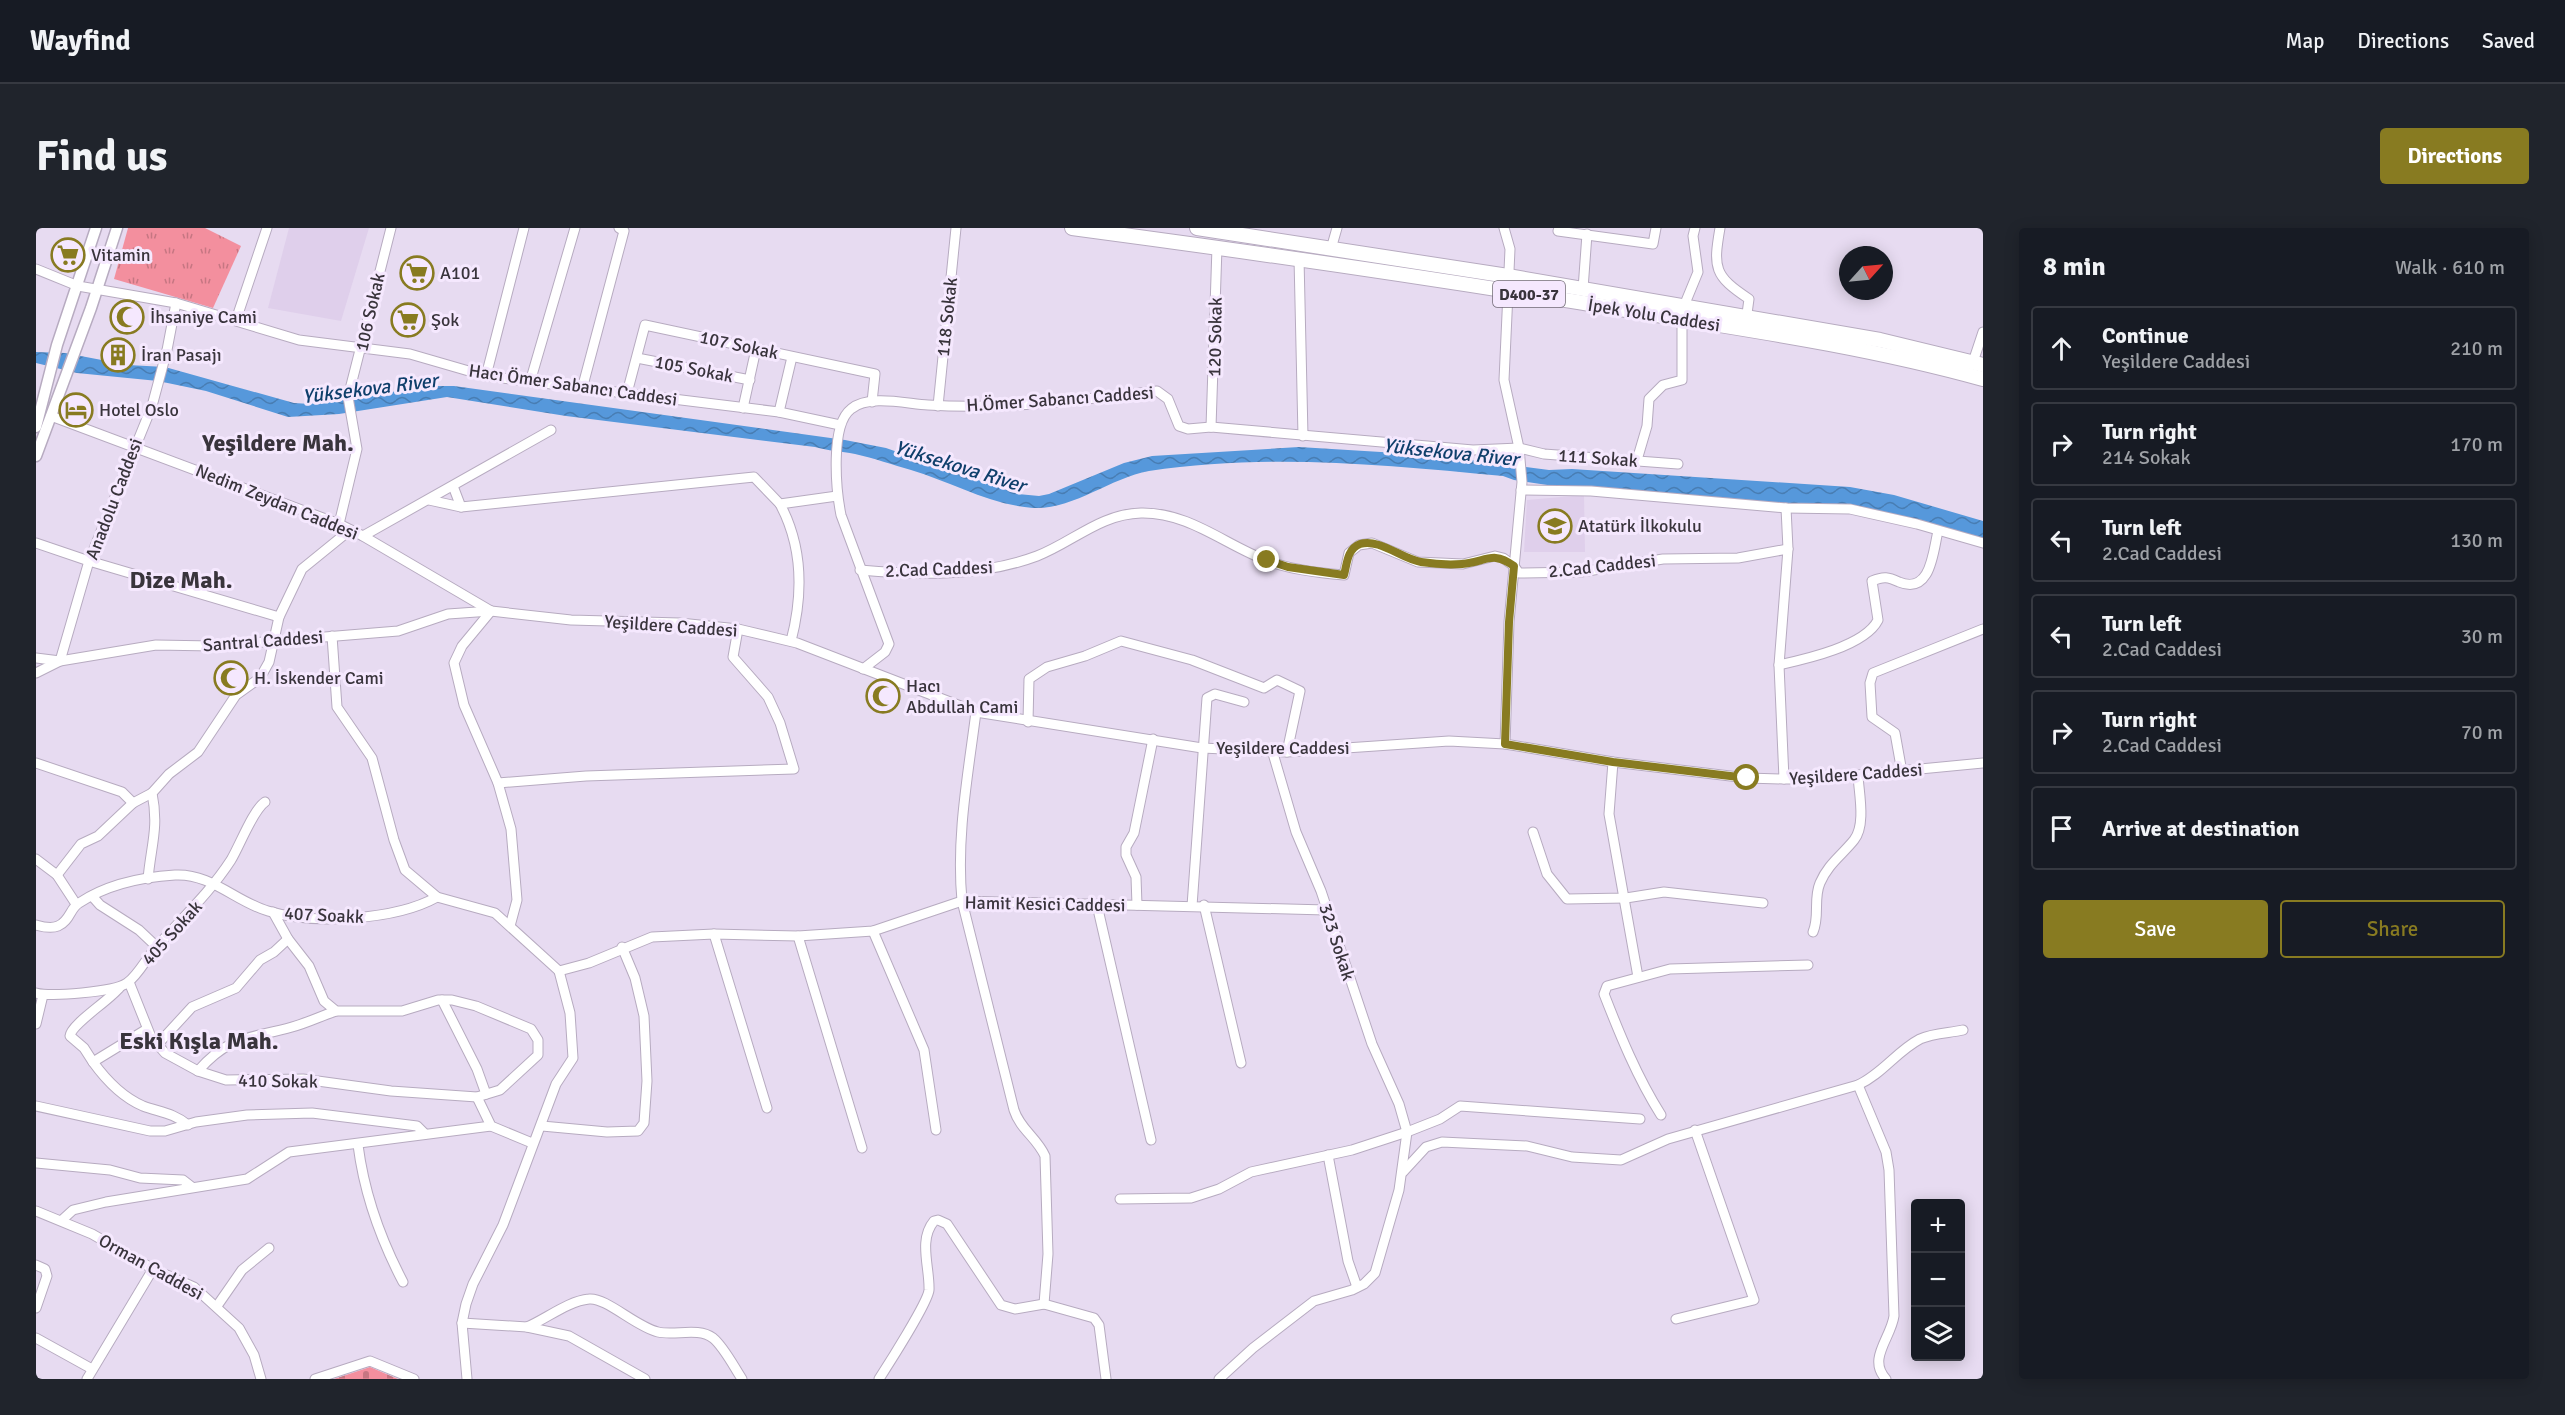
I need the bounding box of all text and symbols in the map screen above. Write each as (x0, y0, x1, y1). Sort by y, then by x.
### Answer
text: Wayfind (30, 24, 131, 58)
text: Map (2286, 28, 2324, 54)
text: Directions (2357, 28, 2449, 54)
text: Saved (2482, 28, 2535, 54)
button: Directions (2380, 128, 2529, 184)
text: Find us (36, 131, 167, 182)
supermarket icon: Vitamin (50, 237, 86, 273)
place label: Vitamin (91, 244, 151, 266)
north arrow (1839, 246, 1893, 300)
text: 8 min (2043, 251, 2106, 283)
supermarket icon: A101 (399, 255, 435, 291)
text: Walk · 610 m (2395, 255, 2505, 280)
place label: A101 (440, 262, 480, 284)
street label: 106 Sokak (350, 271, 390, 353)
street label: 118 Sokak (932, 276, 962, 358)
road number: D400-37 (1493, 281, 1565, 307)
street label: İpek Yolu Caddesi (1586, 294, 1722, 336)
street label: 120 Sokak (1203, 297, 1227, 377)
mosque icon: İhsaniye Cami (109, 299, 145, 335)
supermarket icon: Şok (390, 302, 426, 338)
place label: İhsaniye Cami (150, 306, 257, 328)
place label: Şok (431, 309, 459, 331)
text: Continue (2102, 322, 2189, 349)
street label: 107 Sokak (698, 326, 780, 364)
icon: ahead (2045, 332, 2078, 365)
text: 210 m (2450, 336, 2503, 361)
building icon: İran Pasajı (100, 337, 136, 373)
place label: İran Pasajı (141, 344, 222, 366)
text: Yeşildere Caddesi (2102, 349, 2250, 374)
street label: 105 Sokak (653, 351, 735, 387)
street label: Hacı Ömer Sabancı Caddesi (467, 359, 679, 411)
water label: Yüksekova River (301, 367, 442, 409)
street label: H.Ömer Sabancı Caddesi (966, 381, 1154, 417)
hotel icon: Hotel Oslo (58, 392, 94, 428)
place label: Hotel Oslo (99, 399, 179, 421)
text: Turn right (2102, 418, 2197, 445)
district label: Yeşildere Mah. (201, 428, 354, 458)
icon: right (2045, 428, 2078, 461)
text: 170 m (2450, 432, 2503, 457)
water label: Yüksekova River (1382, 433, 1523, 472)
street label: Anadolu Caddesi (81, 435, 147, 563)
water label: Yüksekova River (891, 435, 1031, 499)
street label: 111 Sokak (1557, 444, 1639, 472)
text: 214 Sokak (2102, 445, 2191, 470)
street label: Nedim Zeydan Caddesi (192, 459, 362, 545)
school or university icon: Atatürk İlkokulu (1537, 508, 1573, 544)
text: Turn left (2102, 514, 2182, 541)
place label: Atatürk İlkokulu (1578, 515, 1702, 537)
icon: left (2045, 524, 2078, 557)
text: 130 m (2450, 528, 2503, 553)
text: 2.Cad Caddesi (2102, 541, 2222, 566)
route end (1253, 546, 1279, 572)
street label: 2.Cad Caddesi (1547, 549, 1657, 583)
street label: 2.Cad Caddesi (885, 556, 993, 582)
district label: Dize Mah. (129, 565, 233, 595)
street label: Yeşildere Caddesi (604, 610, 738, 642)
text: Turn left (2102, 610, 2182, 637)
icon: left (2045, 620, 2078, 653)
text: 30 m (2461, 624, 2503, 649)
street label: Santral Caddesi (202, 626, 324, 656)
text: 2.Cad Caddesi (2102, 637, 2222, 662)
mosque icon: H. İskender Cami (213, 660, 249, 696)
place label: H. İskender Cami (254, 667, 384, 689)
place label: Hacı Abdullah Cami (906, 675, 1018, 718)
mosque icon: Hacı Abdullah Cami (865, 678, 901, 714)
text: Turn right (2102, 706, 2197, 733)
icon: right (2045, 716, 2078, 749)
text: 70 m (2461, 720, 2503, 745)
text: 2.Cad Caddesi (2102, 733, 2222, 758)
street label: Yeşildere Caddesi (1216, 737, 1350, 759)
street label: Yeşildere Caddesi (1789, 758, 1923, 790)
route start (1733, 764, 1759, 790)
icon: arrive (2045, 812, 2078, 845)
text: Arrive at destination (2102, 815, 2299, 842)
street label: Hamit Kesici Caddesi (964, 892, 1126, 916)
street label: 405 Sokak (137, 896, 207, 970)
button: Save (2043, 900, 2268, 958)
button: Share (2280, 900, 2505, 958)
street label: 323 Sokak (1314, 901, 1360, 983)
street label: 407 Soakk (284, 902, 364, 928)
district label: Eski Kışla Mah. (119, 1026, 279, 1056)
street label: 410 Sokak (238, 1069, 318, 1093)
map controls (1911, 1199, 1965, 1361)
button: + (1911, 1199, 1965, 1253)
street label: Orman Caddesi (95, 1229, 207, 1305)
button: − (1911, 1253, 1965, 1307)
button: layers (1911, 1307, 1965, 1361)

